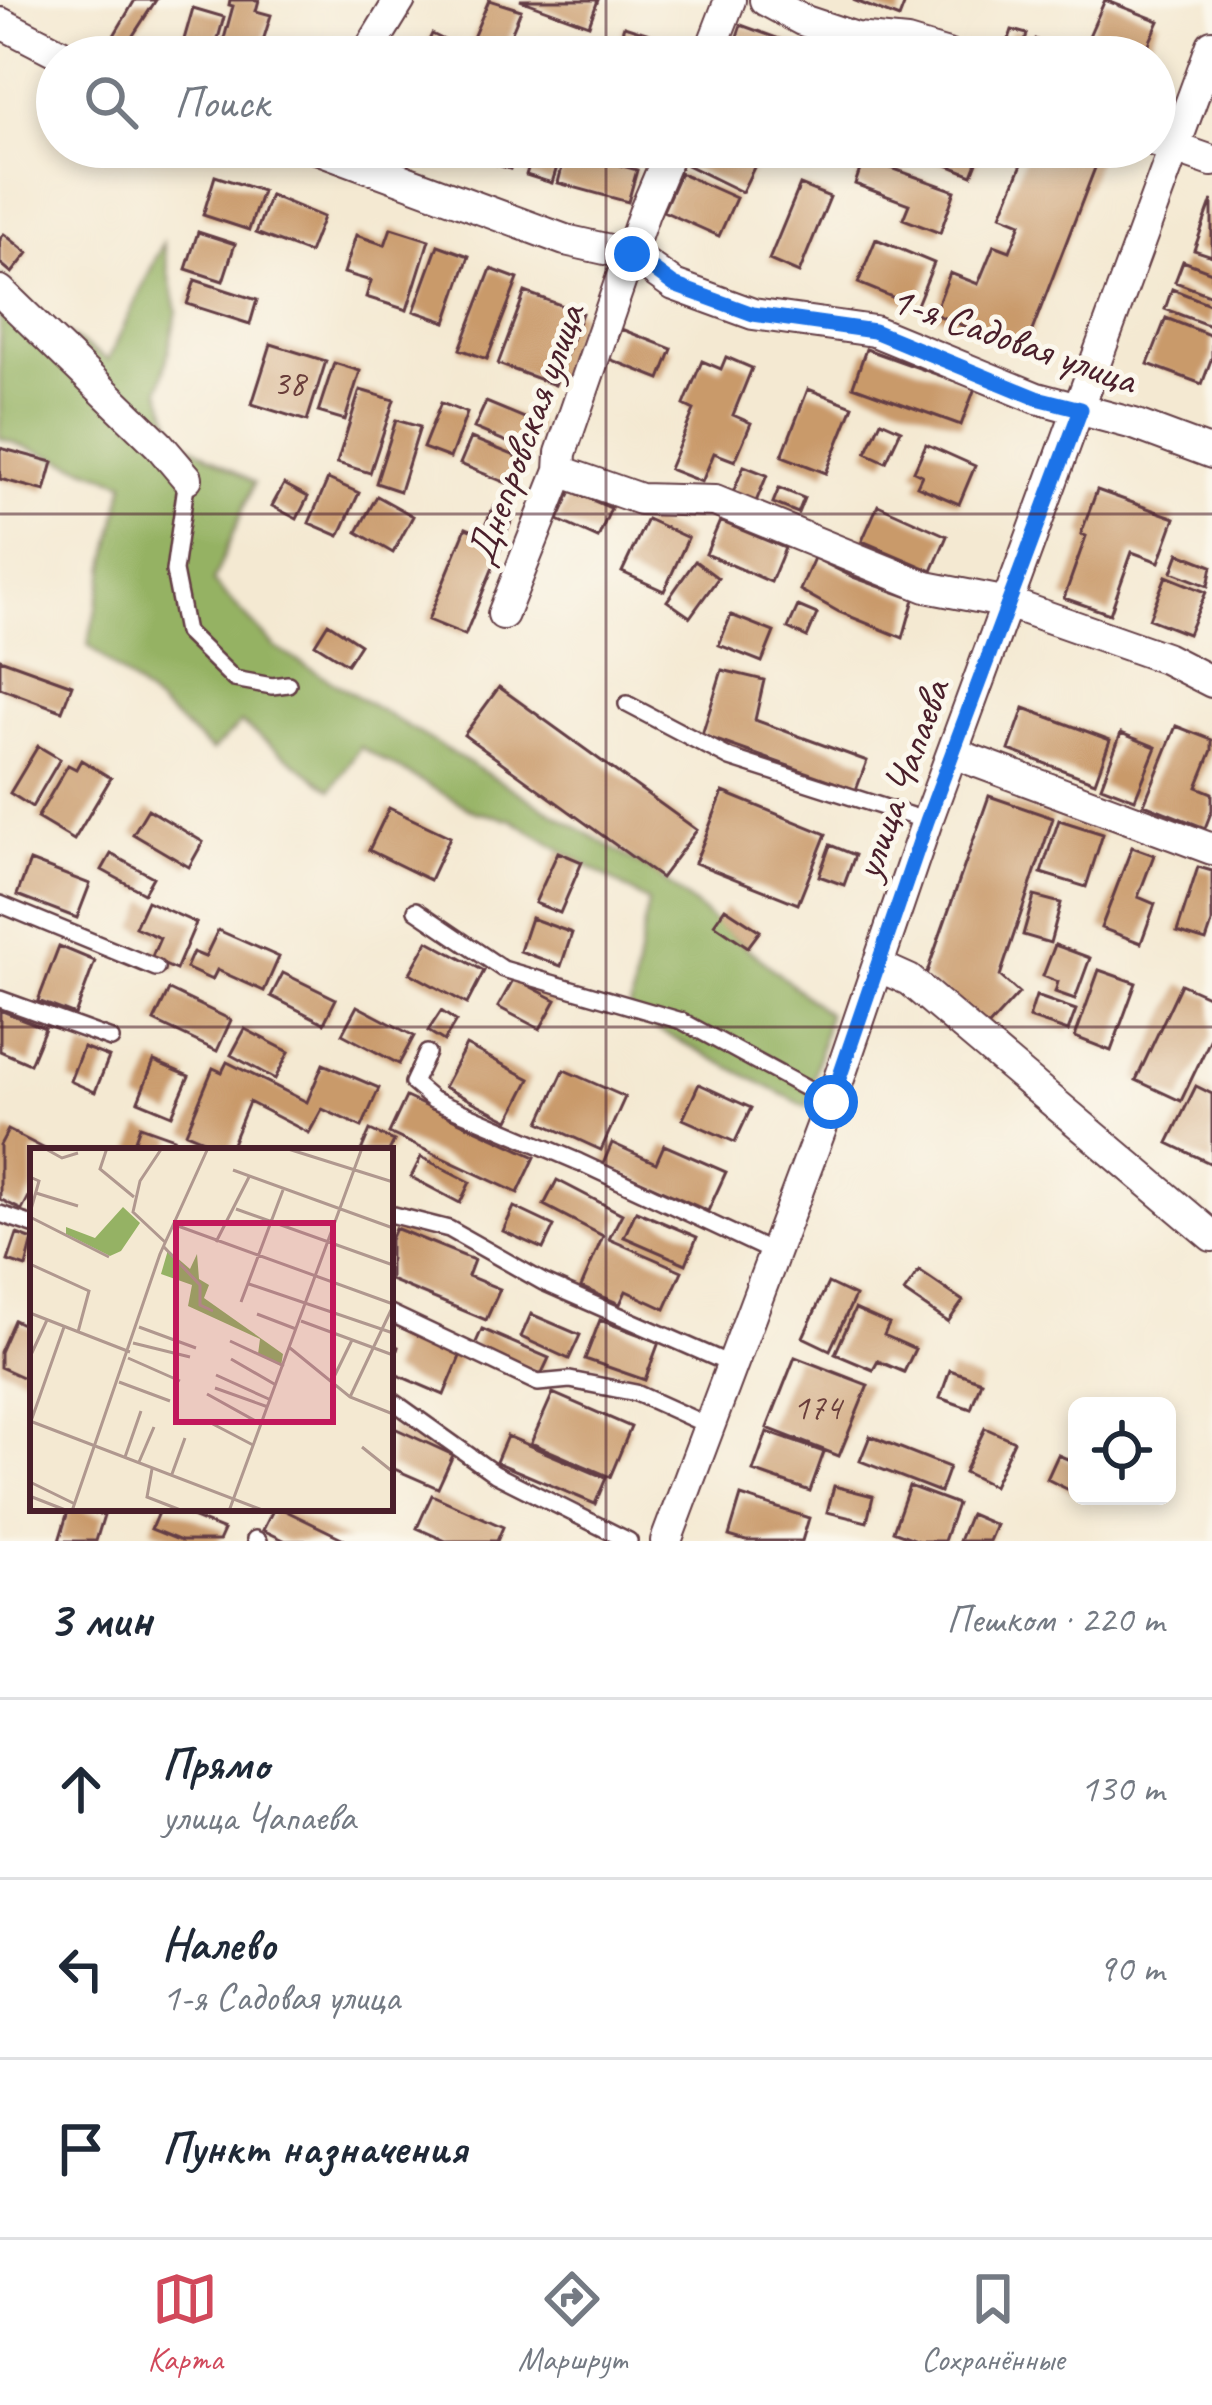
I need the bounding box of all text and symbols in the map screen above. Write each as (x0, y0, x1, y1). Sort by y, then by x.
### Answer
search box (36, 36, 1176, 168)
icon: search (78, 69, 144, 135)
text: Поиск (174, 74, 269, 131)
route end (605, 227, 659, 281)
street label: 1-я Садовая улица (884, 273, 1146, 407)
street label: Днепровская улица (454, 295, 598, 572)
house number: 38 (273, 360, 309, 406)
street label: улица Чапаева (840, 670, 963, 889)
route start (804, 1075, 858, 1129)
inset map (30, 1148, 393, 1511)
house number: 174 (793, 1384, 845, 1430)
map controls (1068, 1397, 1176, 1505)
button: locate (1068, 1397, 1176, 1505)
text: 3 мин (48, 1587, 152, 1651)
text: Пешком · 220 m (946, 1595, 1164, 1644)
text: Прямо (162, 1736, 269, 1793)
icon: ahead (48, 1756, 114, 1822)
text: 130 m (1080, 1764, 1164, 1813)
text: улица Чапаева (162, 1793, 356, 1842)
text: Налево (162, 1916, 276, 1973)
icon: left (48, 1936, 114, 2002)
text: 90 m (1098, 1944, 1164, 1993)
text: 1-я Садовая улица (162, 1973, 400, 2022)
icon: arrive (48, 2116, 114, 2182)
text: Пункт назначения (162, 2120, 467, 2177)
tab: Карта (147, 2266, 223, 2380)
tab: Маршрут (518, 2266, 627, 2380)
tab: Сохранённые (921, 2266, 1065, 2380)

